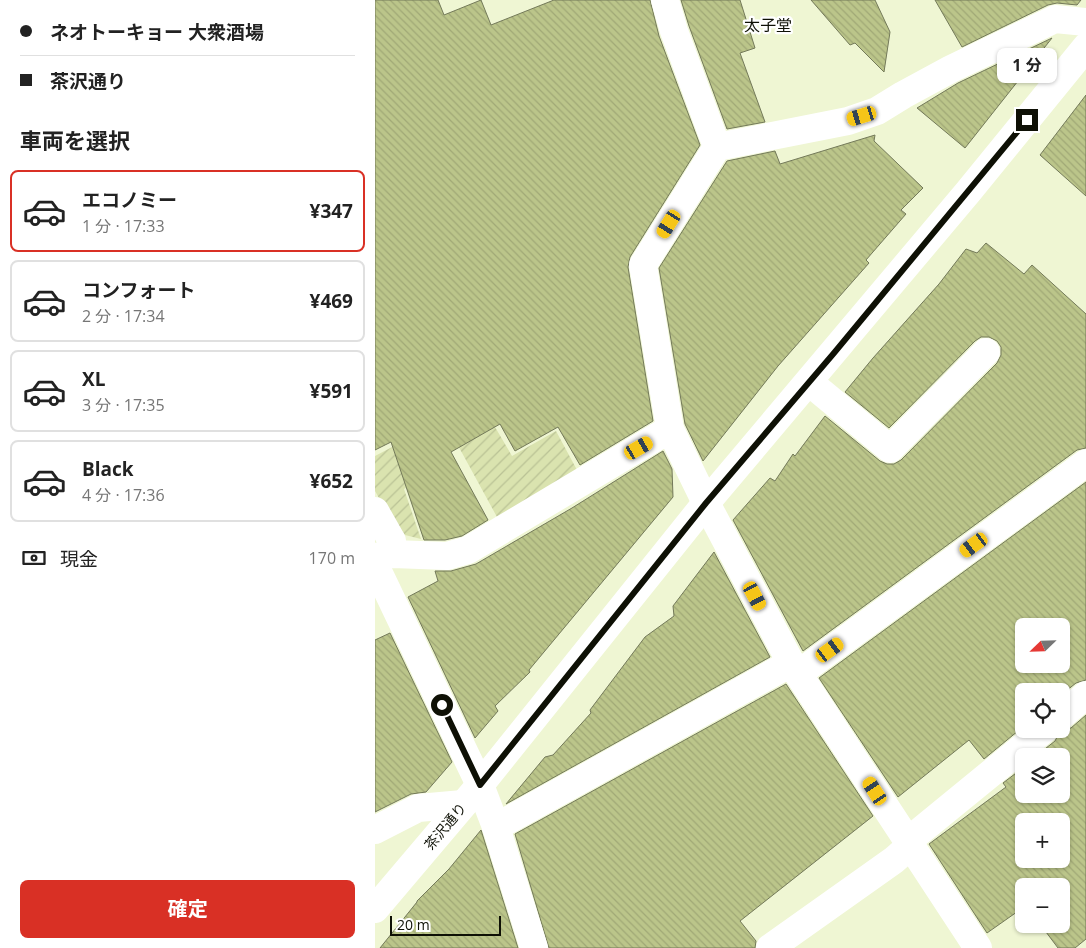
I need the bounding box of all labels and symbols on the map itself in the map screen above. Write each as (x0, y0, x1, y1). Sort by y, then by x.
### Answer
district label: 太子堂 (744, 14, 792, 36)
callout: 1 分 (997, 48, 1057, 82)
car (845, 104, 878, 128)
route end (1016, 109, 1038, 131)
car (654, 207, 683, 241)
car (622, 434, 655, 462)
car (957, 530, 990, 560)
car (741, 579, 768, 613)
north arrow (1015, 618, 1070, 672)
car (813, 635, 846, 665)
route start (431, 694, 453, 716)
car (860, 774, 889, 808)
street label: 茶沢通り (420, 798, 470, 854)
scale bar (390, 913, 501, 936)

